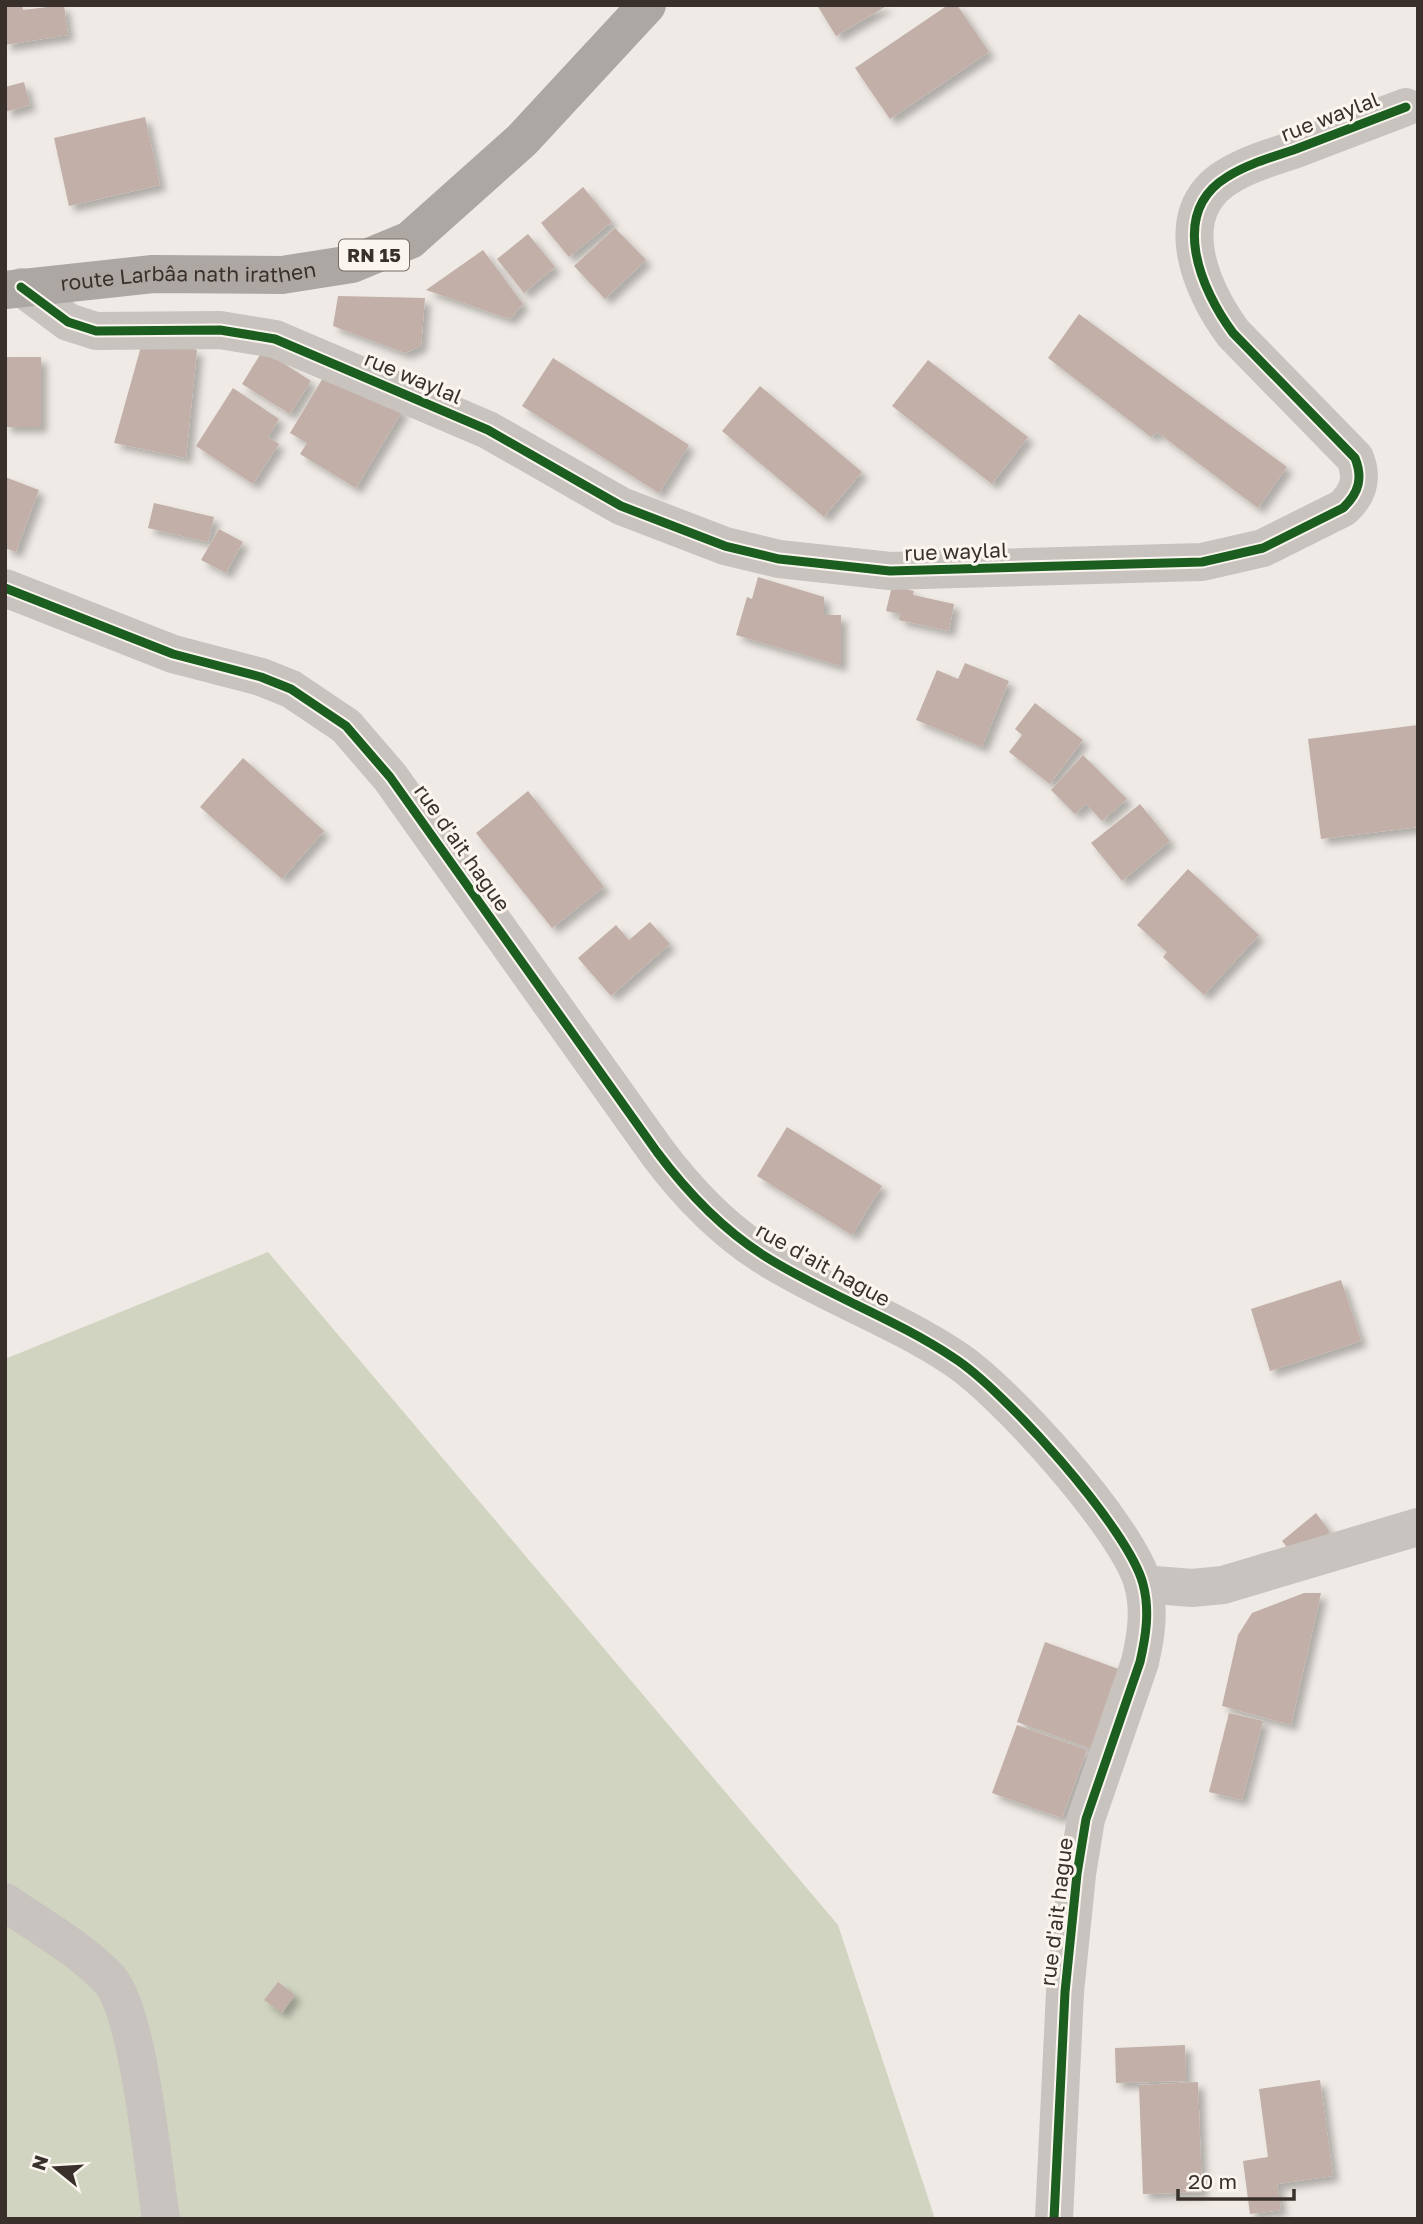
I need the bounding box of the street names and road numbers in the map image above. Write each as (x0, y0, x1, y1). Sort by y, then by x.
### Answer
street label: rue waylal (1277, 85, 1383, 147)
road number: RN 15 (339, 240, 409, 270)
street label: route Larbâa nath irathen (59, 256, 318, 296)
street label: rue waylal (361, 345, 466, 409)
street label: rue waylal (904, 536, 1008, 566)
street label: rue d'ait hague (409, 779, 516, 916)
street label: rue d'ait hague (752, 1216, 895, 1312)
street label: rue d'ait hague (1034, 1836, 1078, 1988)

